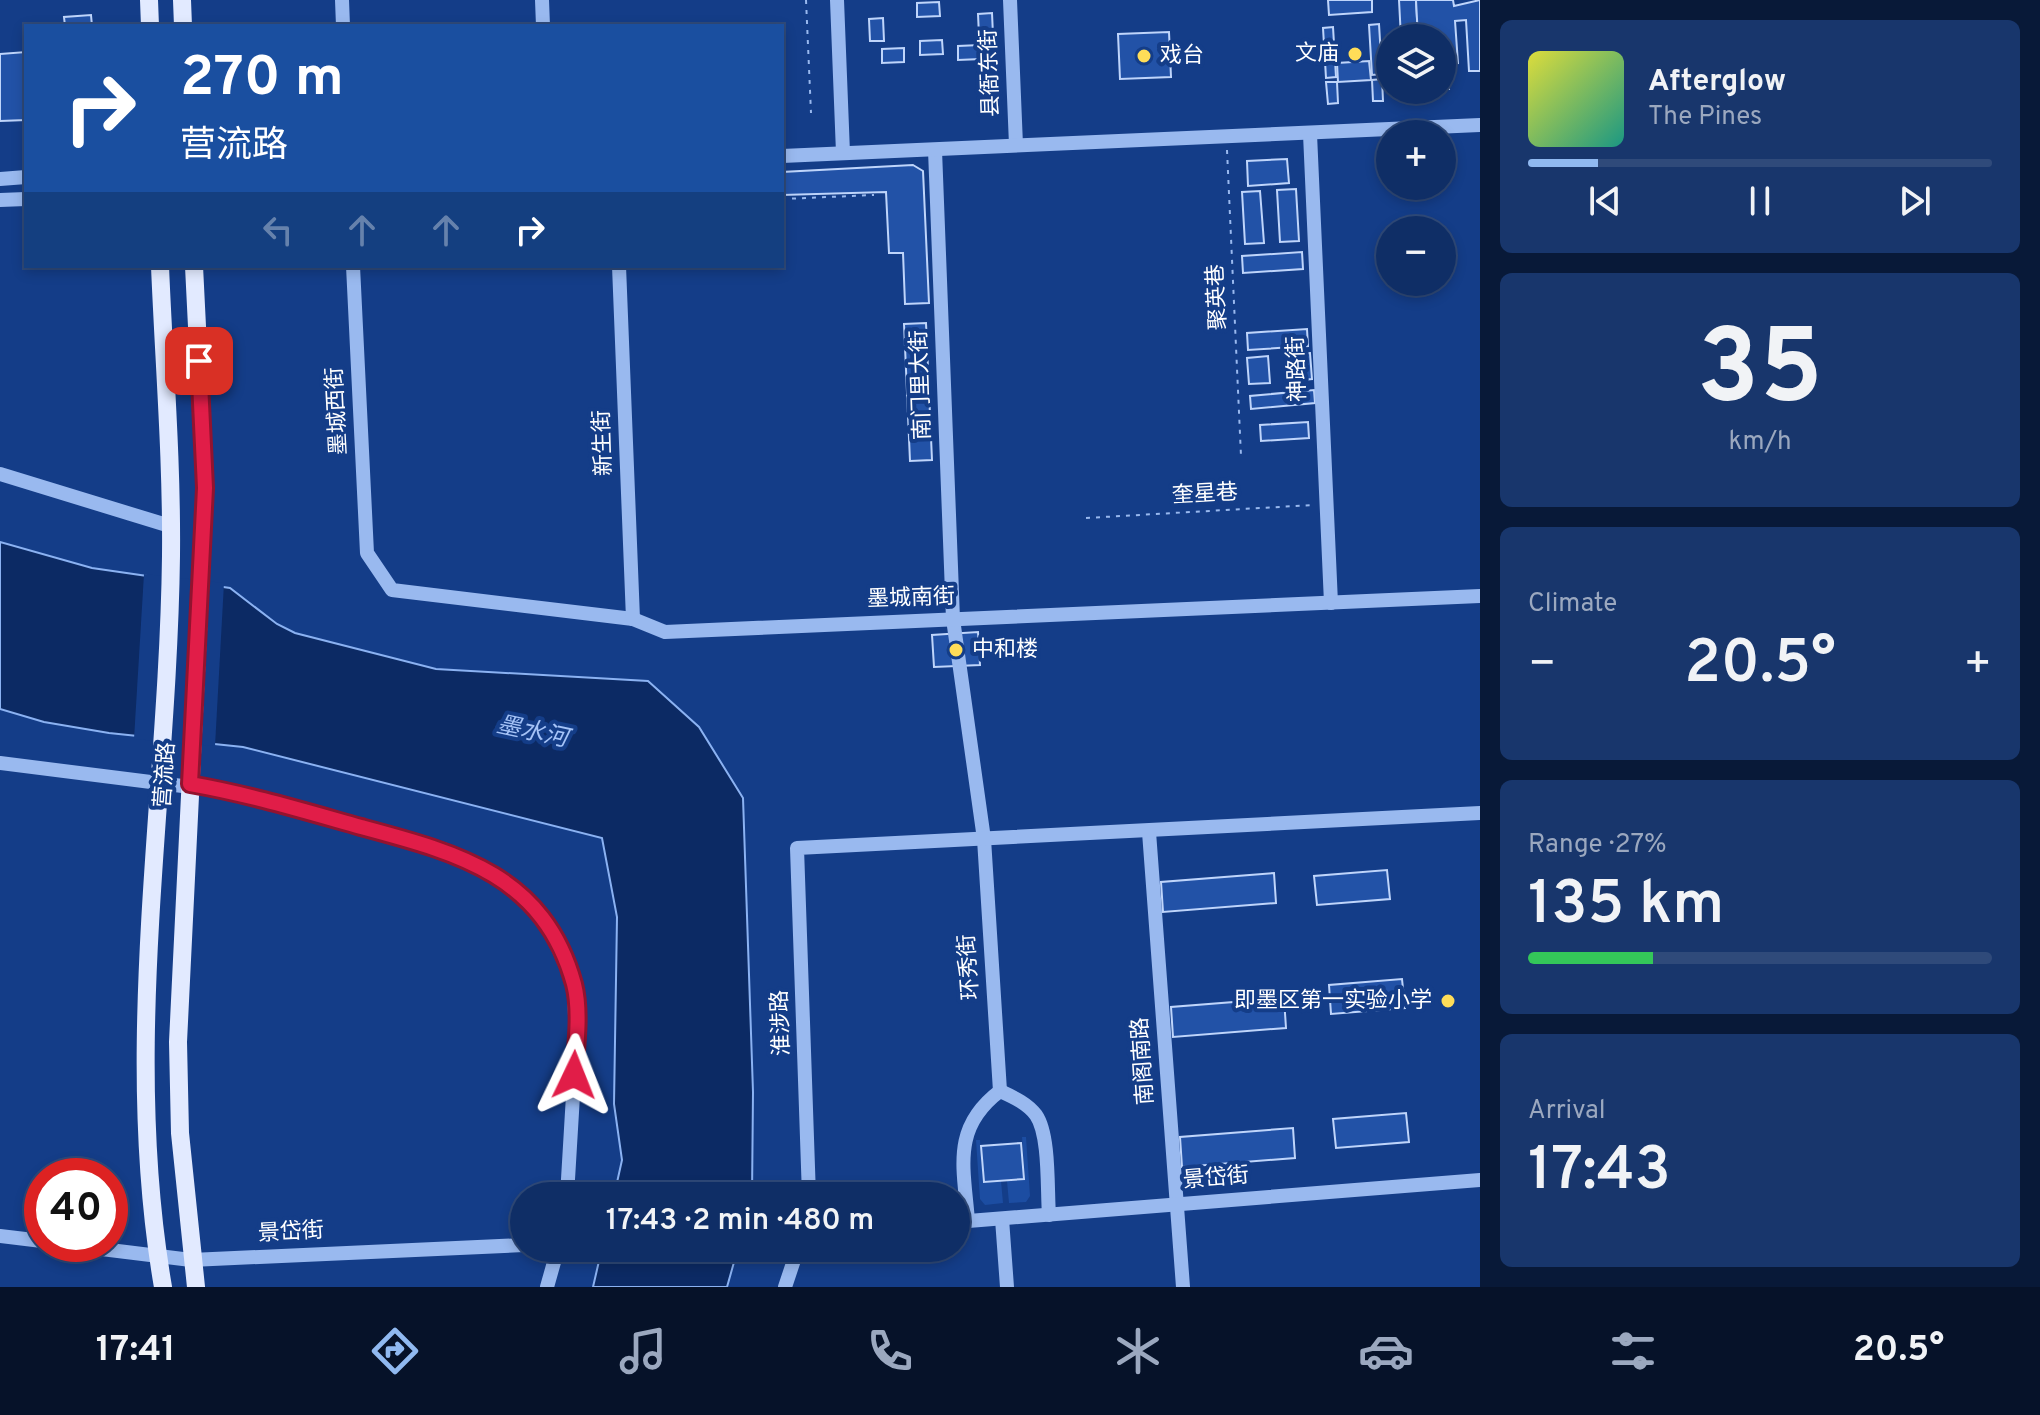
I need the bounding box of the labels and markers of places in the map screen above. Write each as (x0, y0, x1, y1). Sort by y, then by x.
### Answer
place label: 文庙 (1295, 41, 1339, 68)
place label: 戏台 (1160, 43, 1204, 70)
marker: 文庙 (1346, 45, 1364, 63)
marker: 戏台 (1135, 47, 1153, 65)
pin (165, 327, 233, 395)
place label: 中和楼 (972, 637, 1038, 664)
marker: 中和楼 (947, 641, 965, 659)
place label: 即墨区第一实验小学 (1234, 988, 1432, 1015)
marker: 即墨区第一实验小学 (1439, 992, 1457, 1010)

